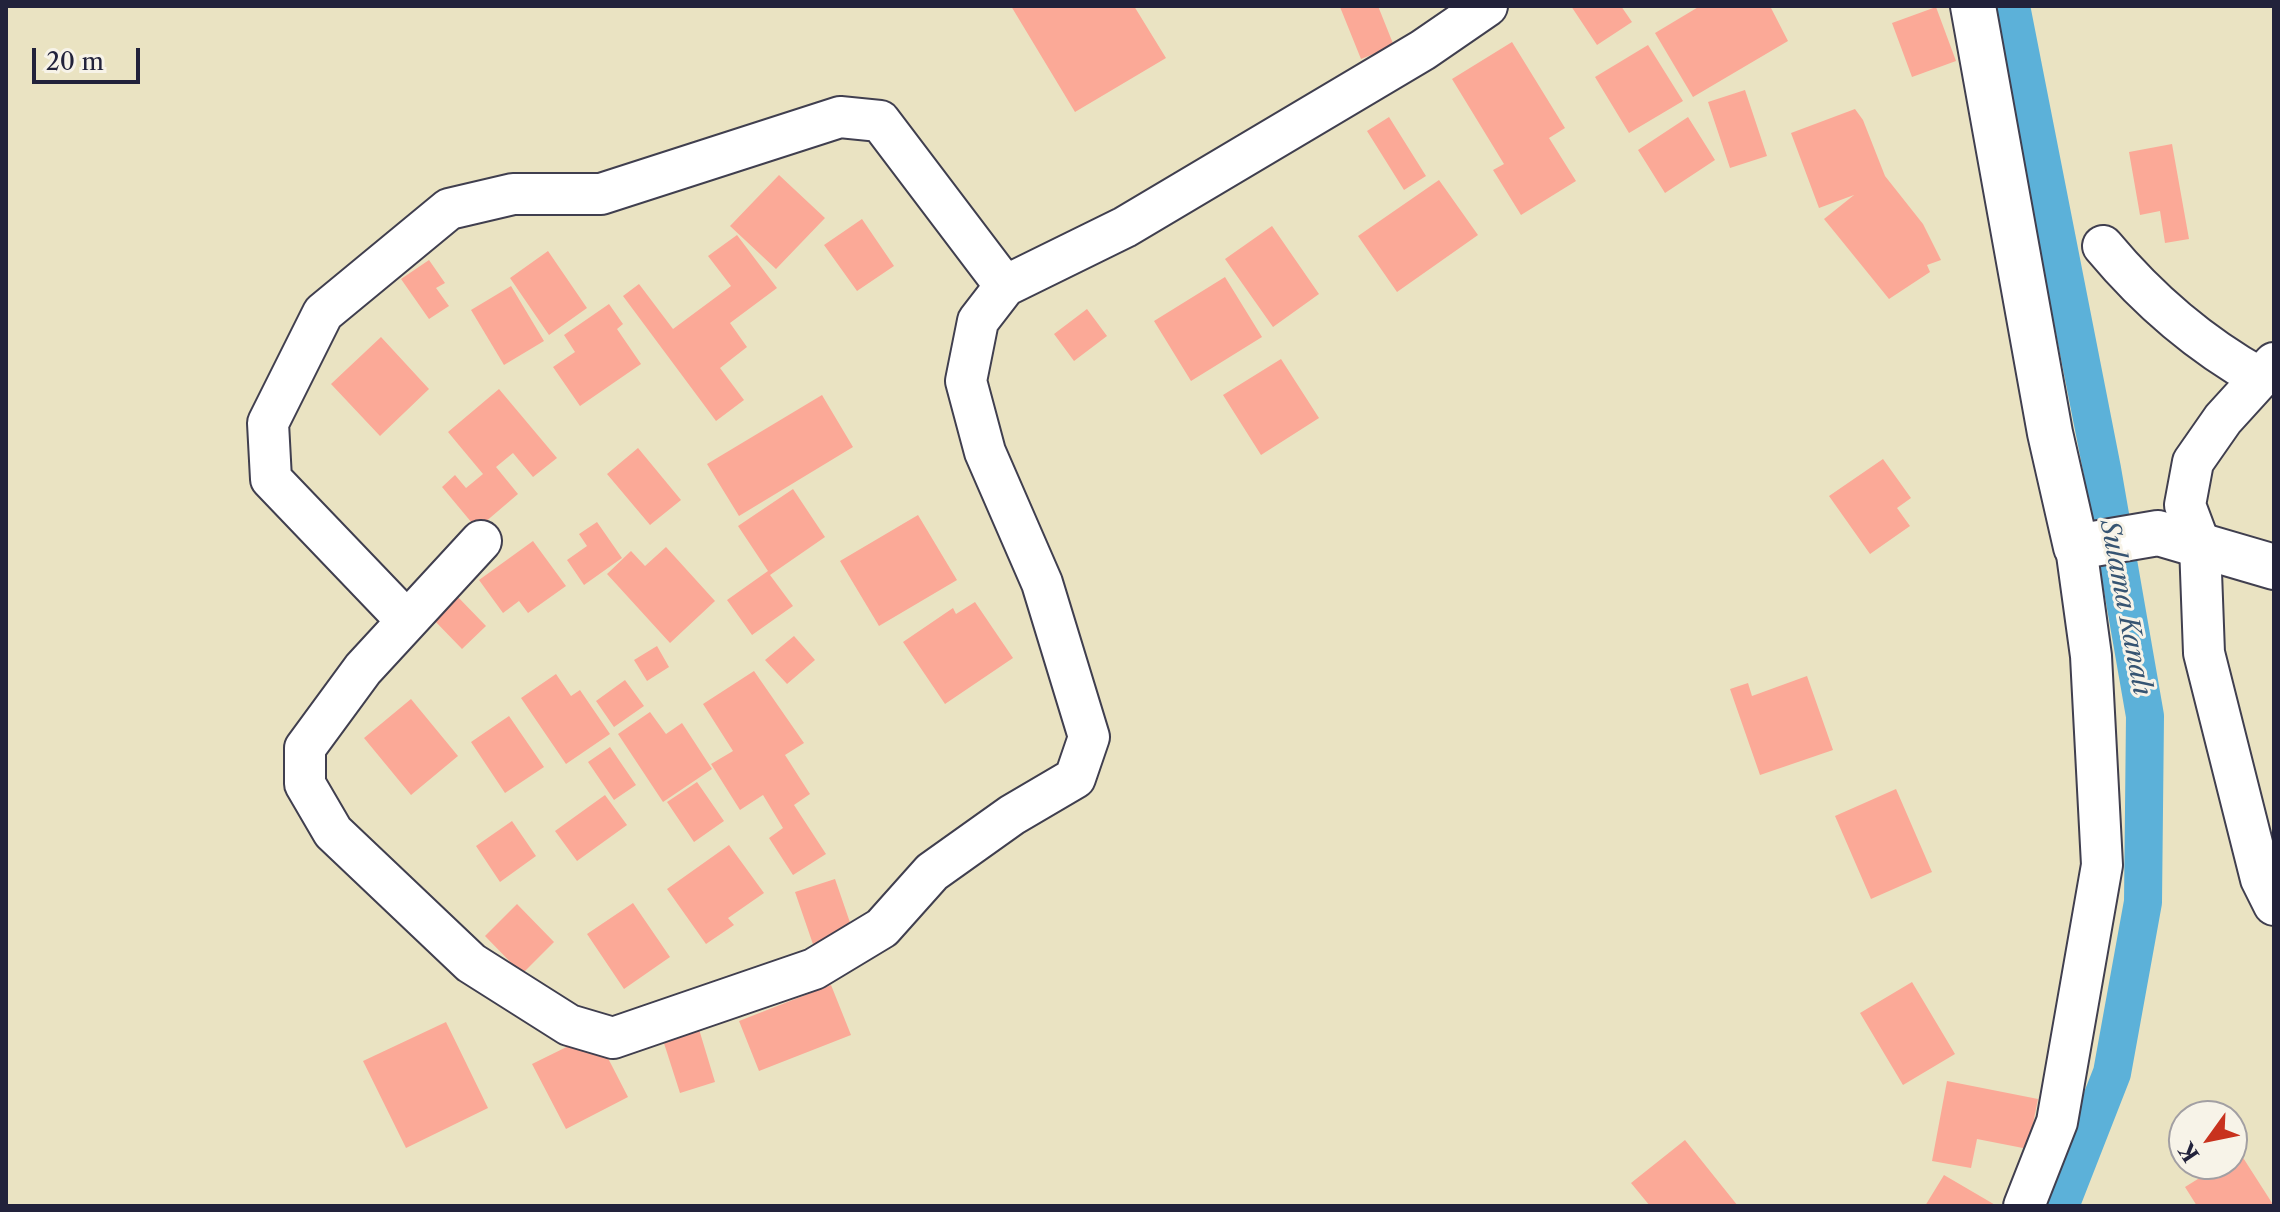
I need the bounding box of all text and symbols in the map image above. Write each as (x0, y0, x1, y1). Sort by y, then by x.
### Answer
scale bar (36, 32, 144, 82)
text: 20 m (46, 47, 104, 76)
water label: Sulama Kanalı (2093, 517, 2157, 699)
north arrow (2168, 1100, 2248, 1180)
text: K (2173, 1138, 2205, 1167)

